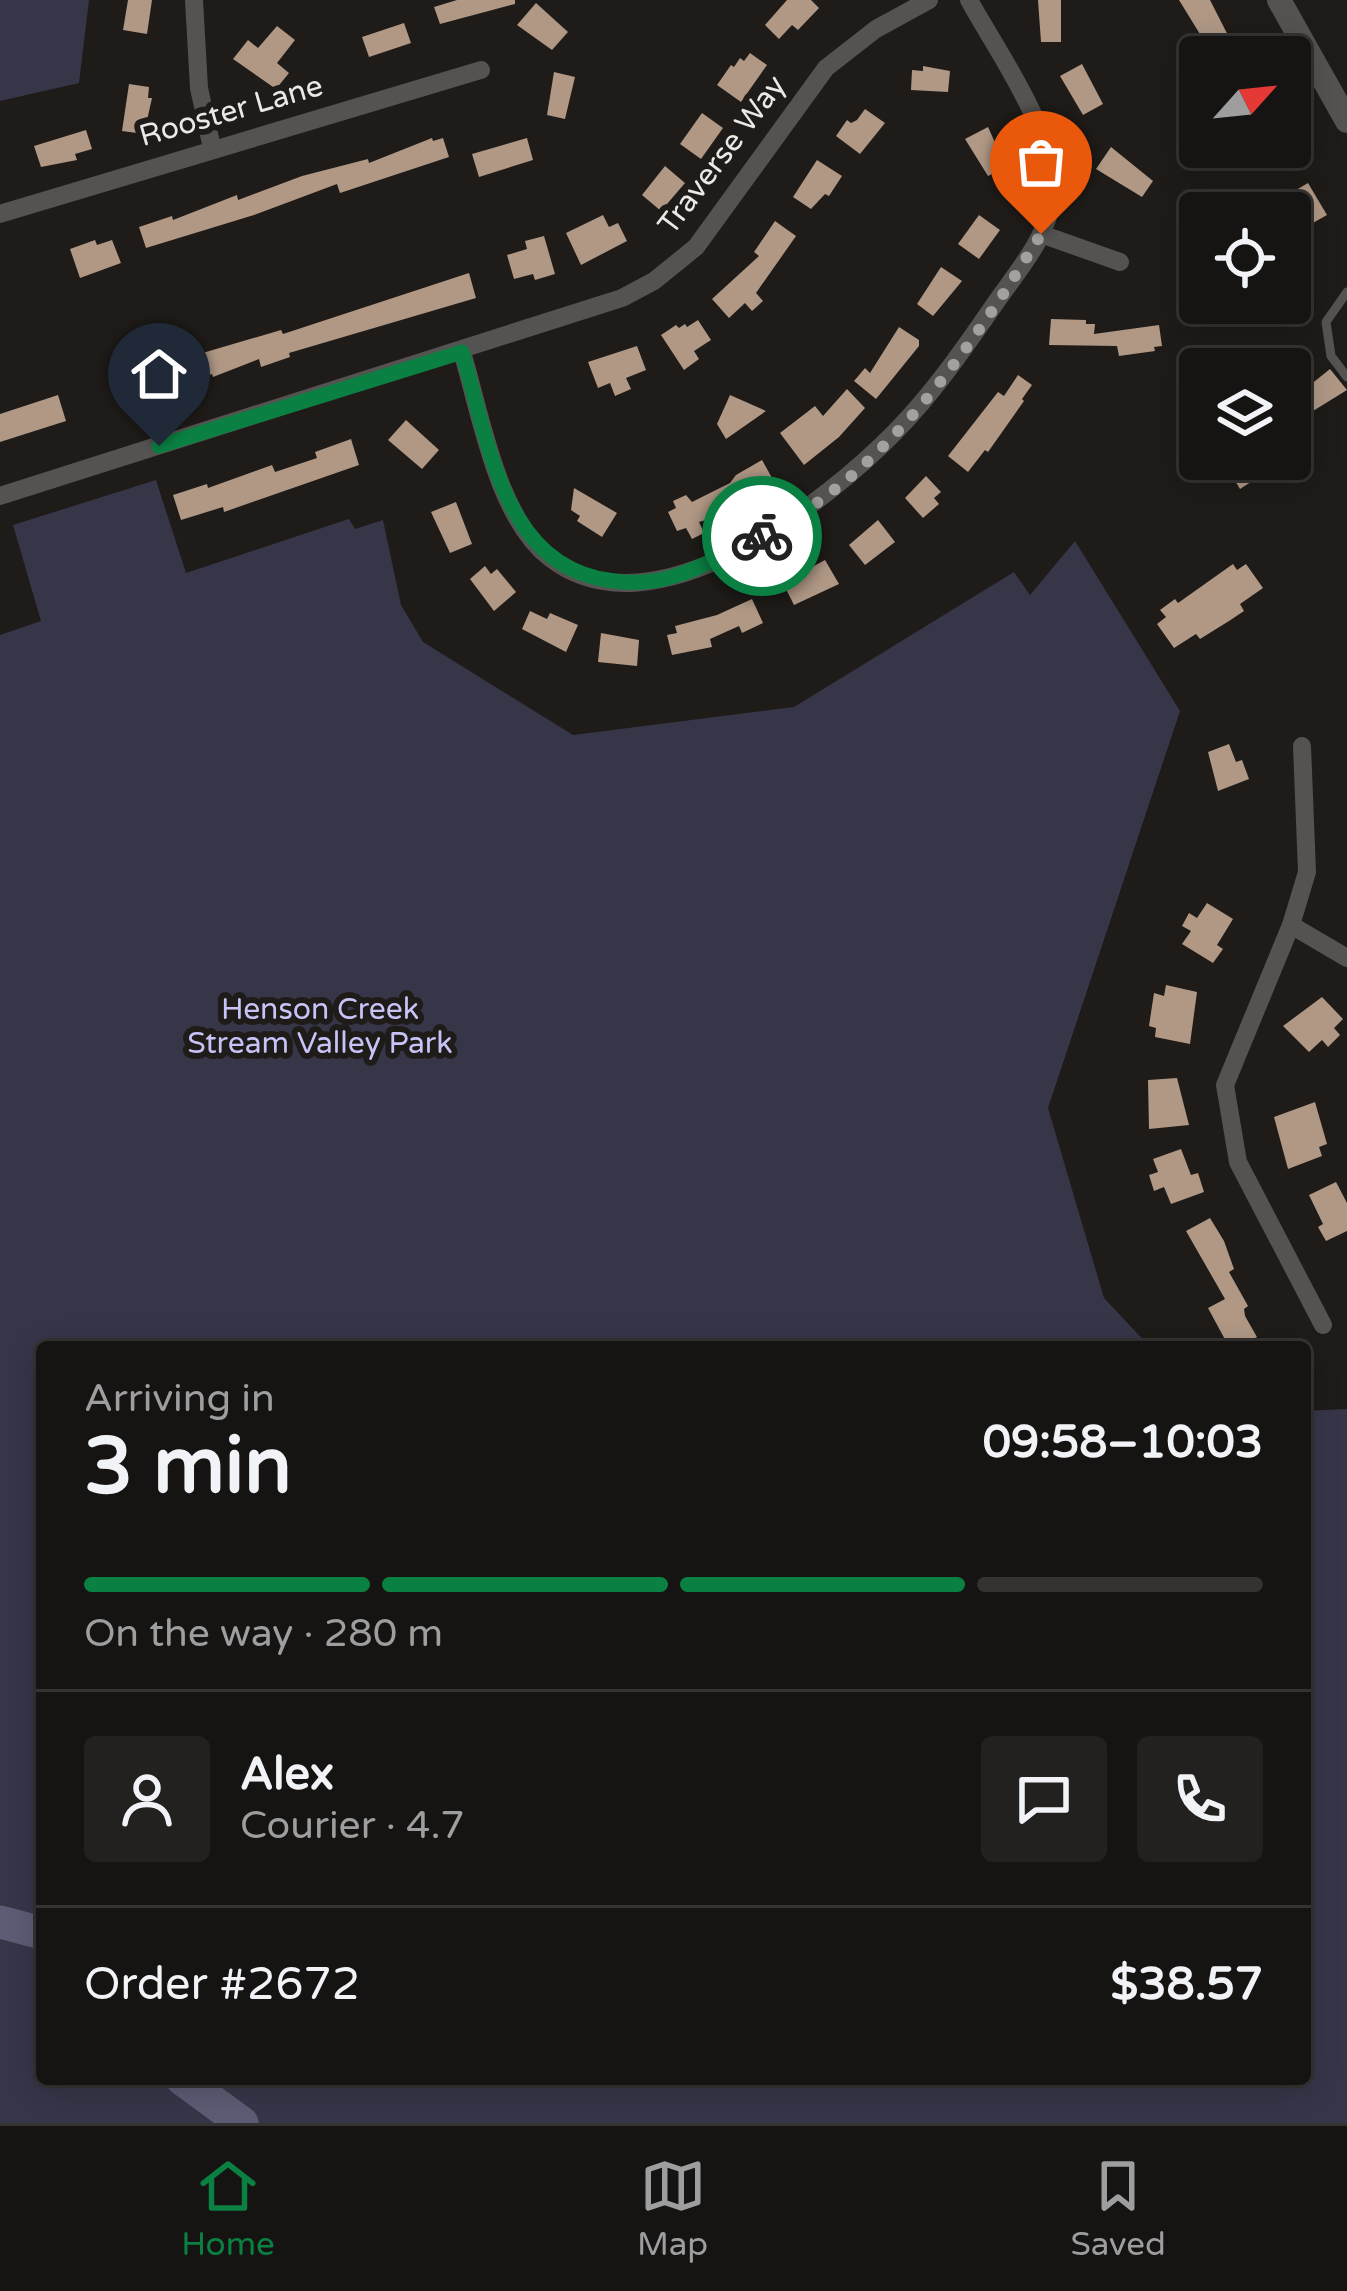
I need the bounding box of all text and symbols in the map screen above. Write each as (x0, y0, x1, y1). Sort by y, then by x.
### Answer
north arrow (1179, 36, 1311, 168)
map controls (1179, 36, 1311, 480)
street label: Rooster Lane (135, 67, 327, 155)
street label: Traverse Way (650, 68, 794, 242)
pin (990, 111, 1092, 234)
icon: bag (1008, 129, 1074, 195)
button: locate (1179, 192, 1311, 324)
pin (108, 323, 210, 446)
icon: home (126, 341, 192, 407)
button: layers (1179, 348, 1311, 480)
courier (702, 476, 822, 596)
icon: bike (729, 503, 795, 569)
park label: Henson Creek Stream Valley Park (187, 991, 453, 1062)
text: Arriving in (84, 1375, 275, 1422)
text: 09:58–10:03 (983, 1416, 1263, 1470)
text: 3 min (84, 1420, 292, 1514)
text: On the way · 280 m (84, 1610, 443, 1657)
button: person (84, 1736, 210, 1862)
button: chat (981, 1736, 1107, 1862)
button: phone (1137, 1736, 1263, 1862)
text: Alex (240, 1748, 334, 1802)
text: Courier · 4.7 (240, 1802, 465, 1849)
text: Order #2672 (84, 1958, 360, 2012)
text: $38.57 (1111, 1958, 1263, 2012)
tab: Home (181, 2153, 275, 2264)
tab: Map (637, 2153, 708, 2264)
tab: Saved (1070, 2153, 1166, 2264)

